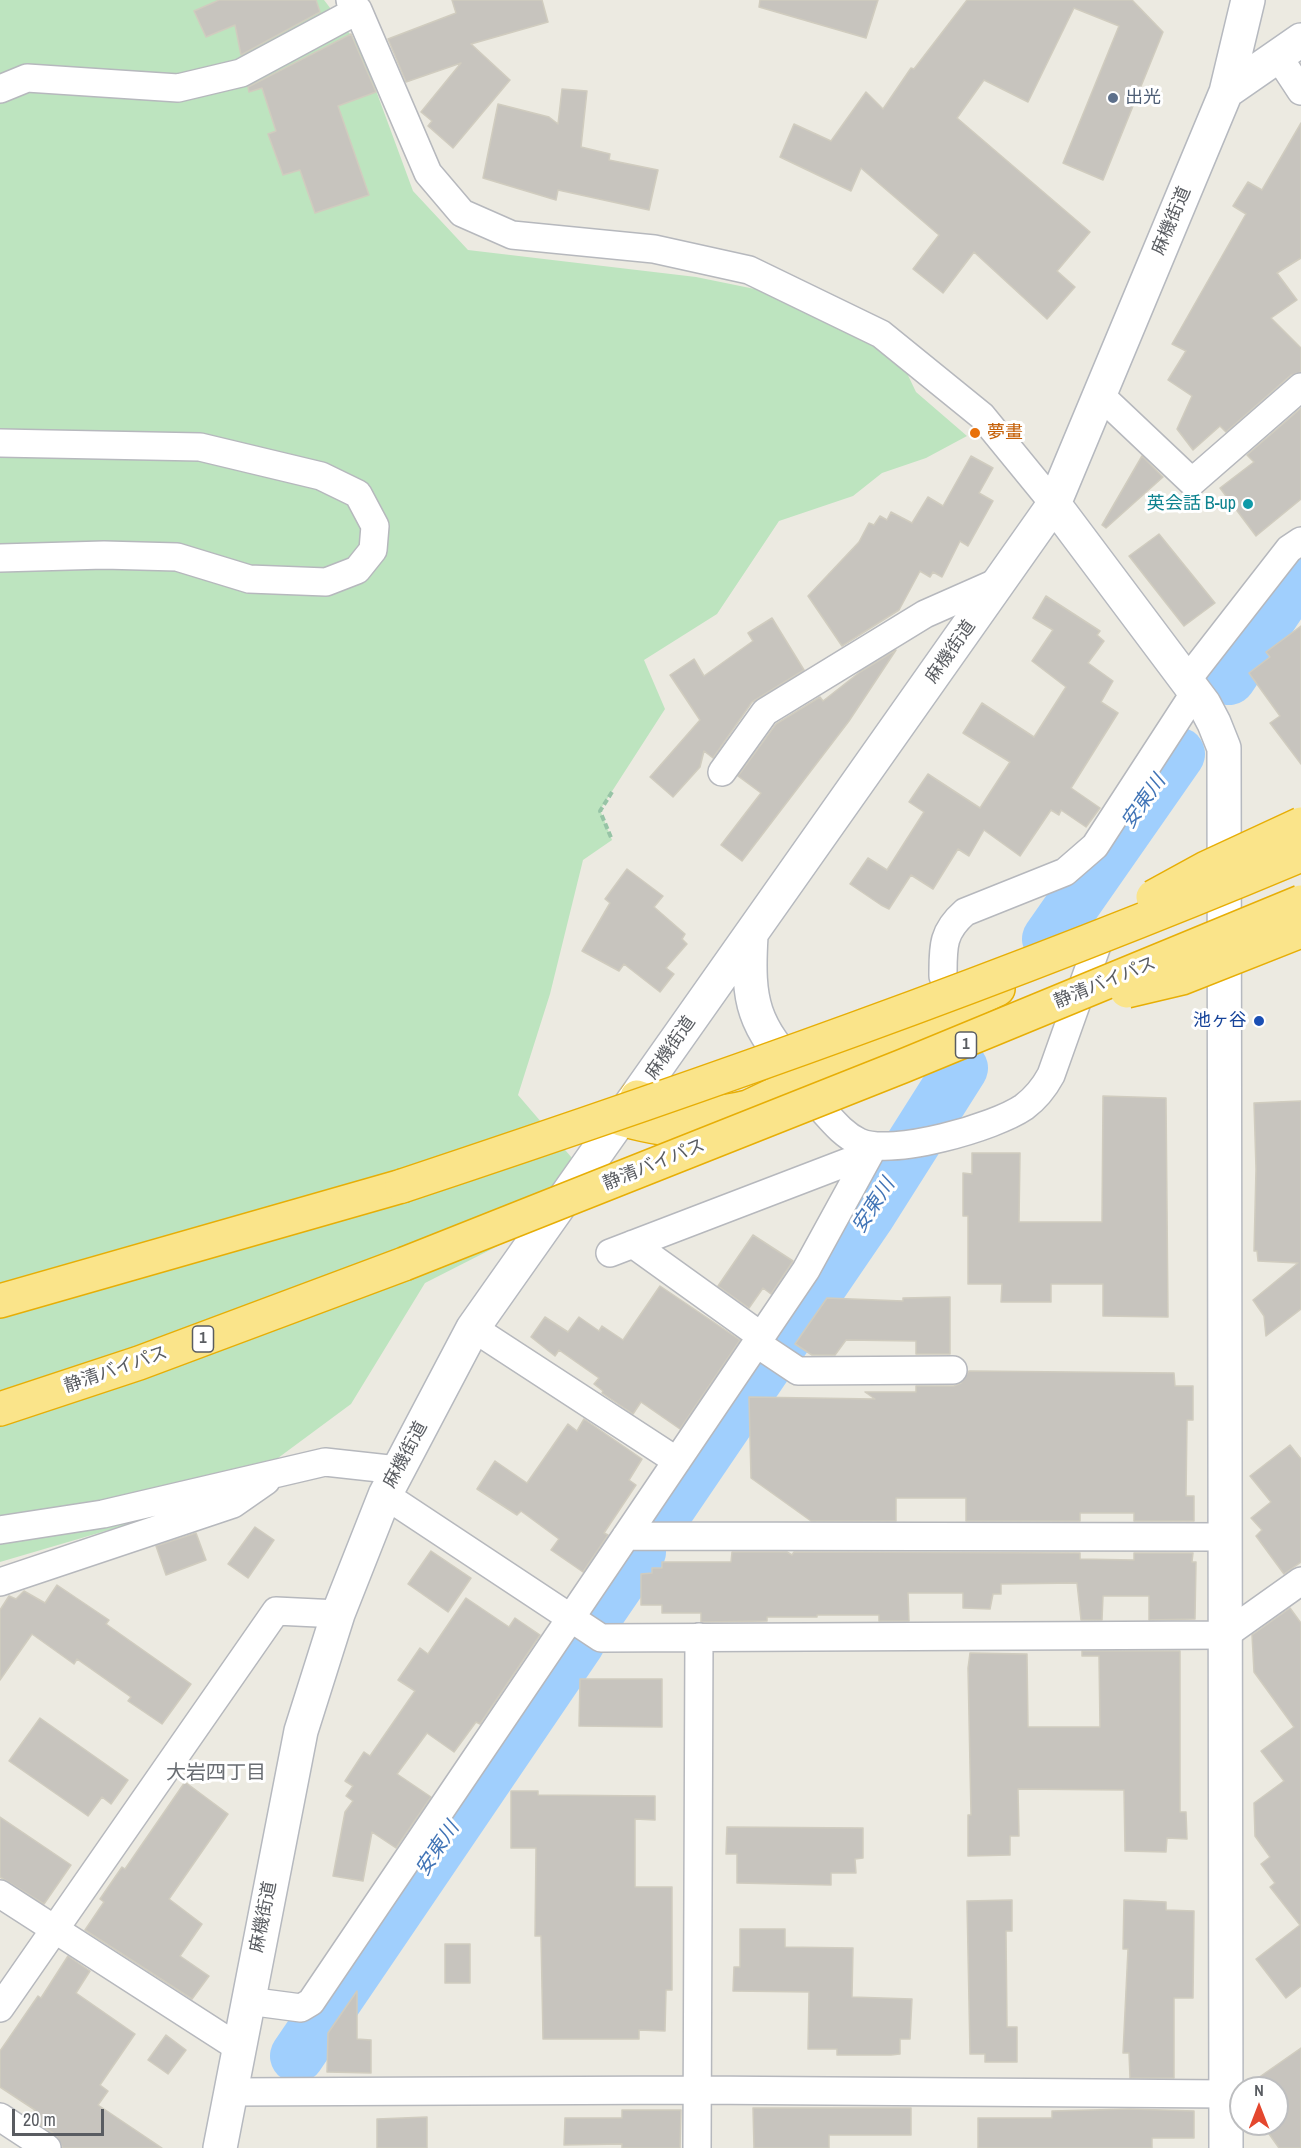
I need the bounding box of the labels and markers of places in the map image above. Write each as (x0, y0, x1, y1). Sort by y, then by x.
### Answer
place label: 出光 (1125, 87, 1161, 109)
marker: 出光 (1106, 91, 1120, 105)
place label: 夢畫 (987, 422, 1023, 444)
marker: 夢畫 (968, 426, 982, 440)
place label: 英会話 B-up (1147, 493, 1236, 515)
marker: 英会話 B-up (1241, 497, 1255, 511)
place label: 池ヶ谷 (1193, 1010, 1247, 1032)
marker: 池ヶ谷 (1252, 1014, 1266, 1028)

